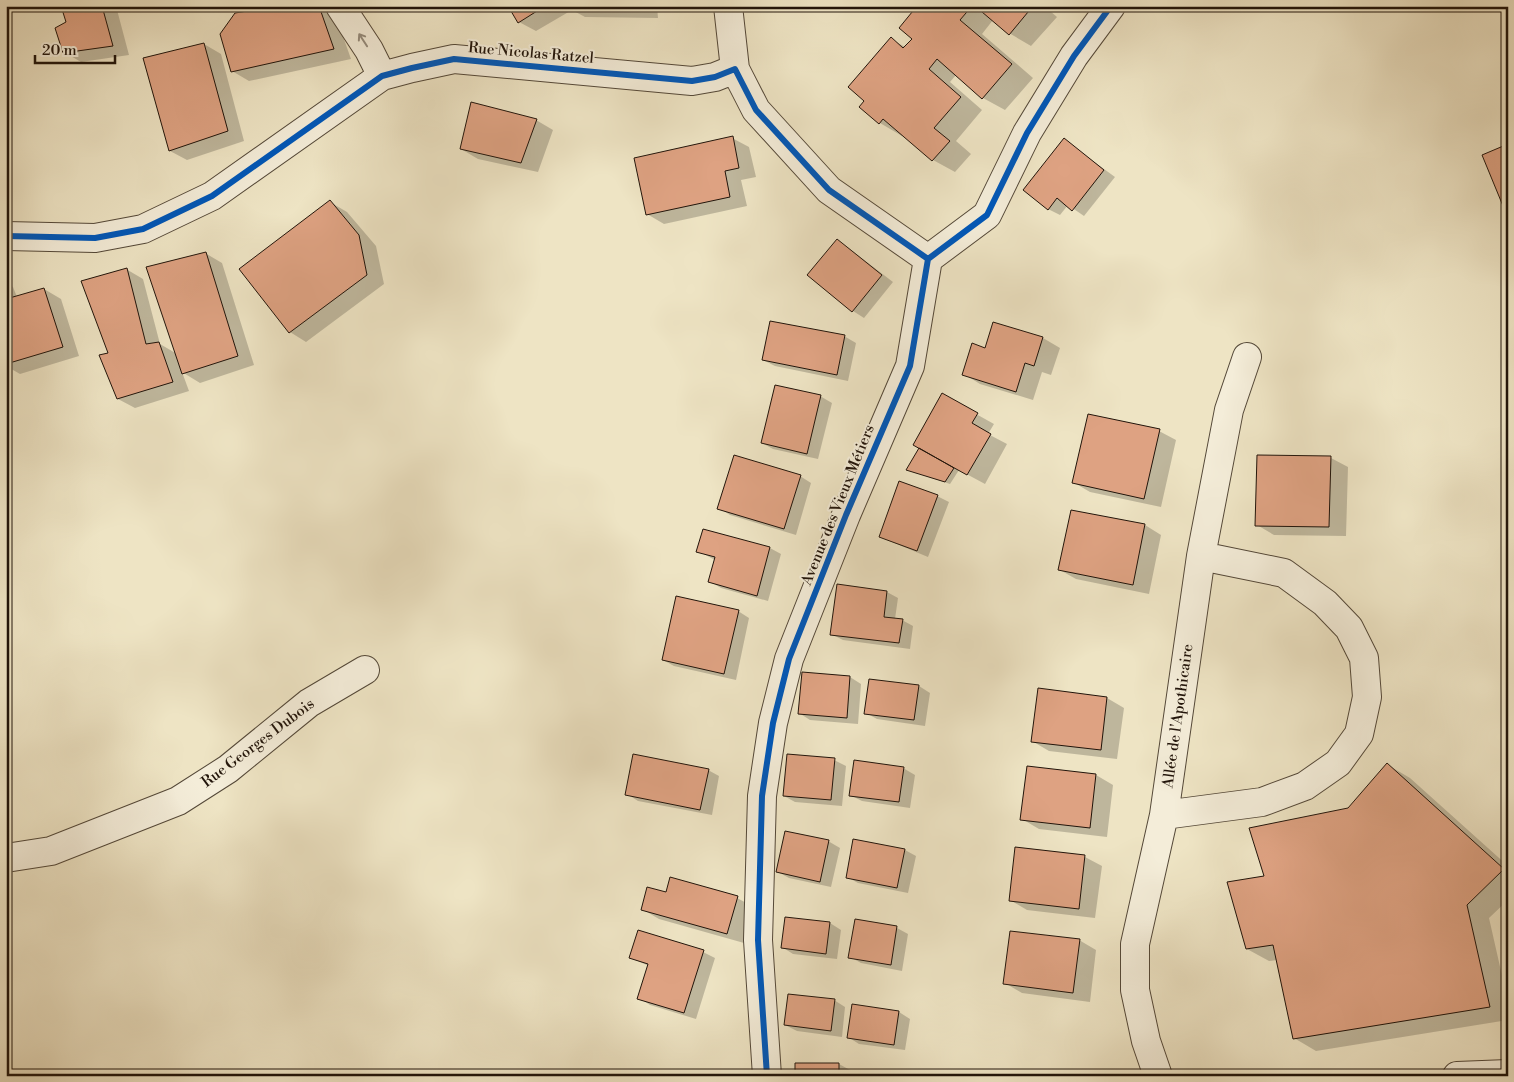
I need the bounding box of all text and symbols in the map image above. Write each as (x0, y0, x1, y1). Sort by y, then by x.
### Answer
scale bar (35, 32, 115, 64)
one-way arrow (357, 34, 367, 48)
street label: Rue Nicolas Ratzel (467, 38, 595, 68)
text: 20 m (42, 41, 77, 60)
street label: Avenue des Vieux Métiers (797, 422, 879, 589)
street label: Allée de l'Apothicaire (1158, 643, 1198, 790)
street label: Rue Georges Dubois (198, 694, 318, 792)

